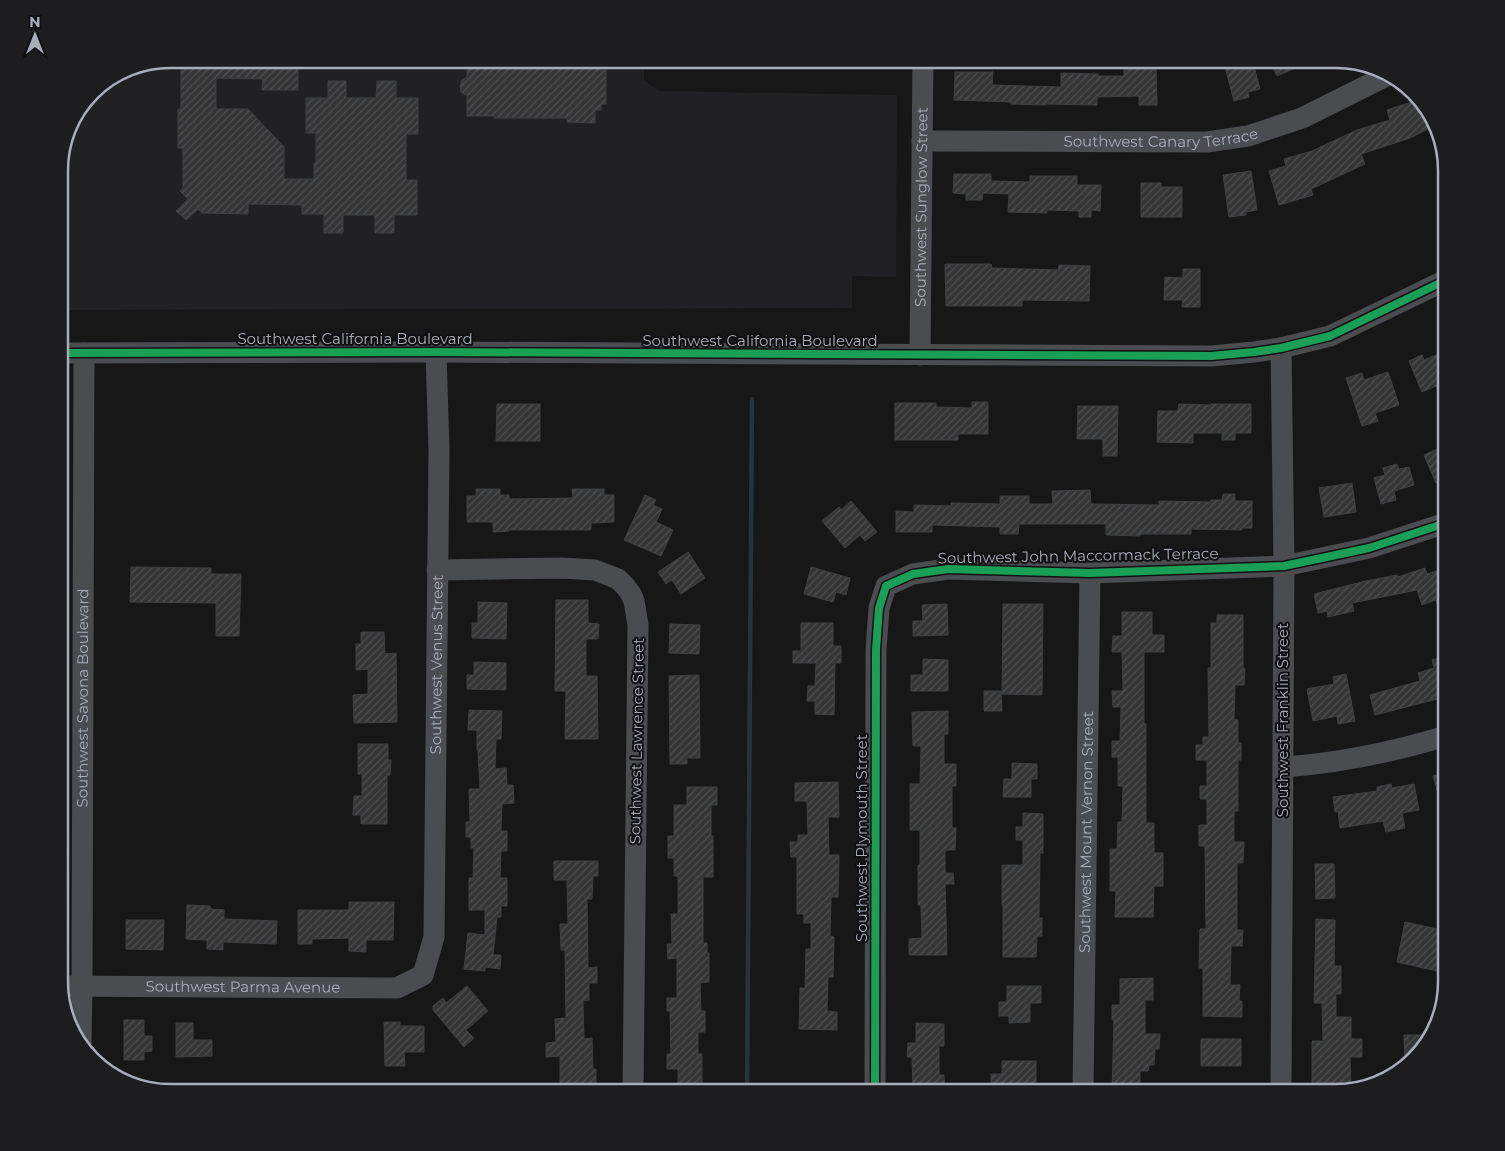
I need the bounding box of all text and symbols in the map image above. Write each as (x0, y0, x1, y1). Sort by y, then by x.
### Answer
north arrow (10, 10, 60, 60)
text: N (29, 13, 41, 31)
street label: Southwest Sunglow Street (910, 107, 932, 307)
street label: Southwest Canary Terrace (1063, 123, 1260, 151)
street label: Southwest California Boulevard (237, 329, 473, 348)
street label: Southwest California Boulevard (642, 331, 878, 350)
street label: Southwest John Maccormack Terrace (937, 544, 1219, 567)
street label: Southwest Venus Street (426, 575, 447, 755)
street label: Southwest Savona Boulevard (73, 589, 92, 807)
street label: Southwest Franklin Street (1273, 623, 1292, 817)
street label: Southwest Lawrence Street (625, 638, 648, 844)
street label: Southwest Mount Vernon Street (1075, 711, 1097, 953)
street label: Southwest Plymouth Street (852, 734, 871, 942)
street label: Southwest Parma Avenue (145, 977, 340, 997)

